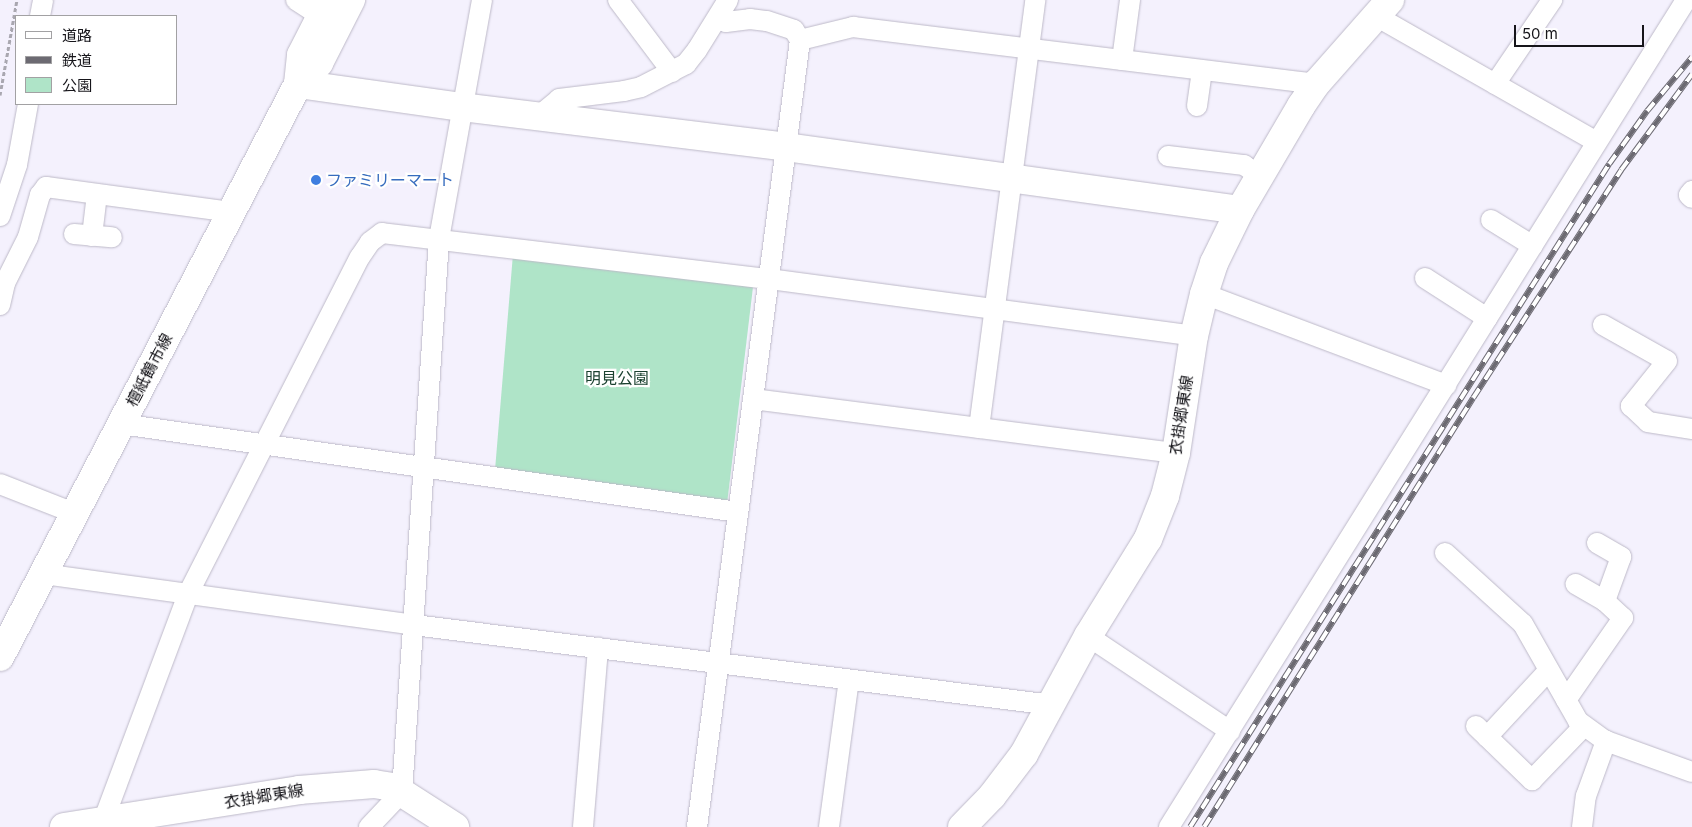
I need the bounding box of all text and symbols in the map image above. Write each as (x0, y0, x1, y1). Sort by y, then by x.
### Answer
legend (15, 15, 178, 105)
scale bar (1517, 15, 1647, 47)
text: 50 m (1522, 24, 1558, 43)
text: 道路 (62, 26, 92, 45)
text: 鉄道 (62, 51, 92, 70)
text: 公園 (62, 76, 92, 95)
place label: ファミリーマート (326, 170, 454, 190)
marker: ファミリーマート (310, 174, 322, 186)
street label: 檀紙鶴市線 (122, 330, 176, 410)
park label: 明見公園 (585, 368, 649, 388)
street label: 衣掛郷東線 (1165, 374, 1197, 456)
street label: 衣掛郷東線 (223, 780, 305, 812)

